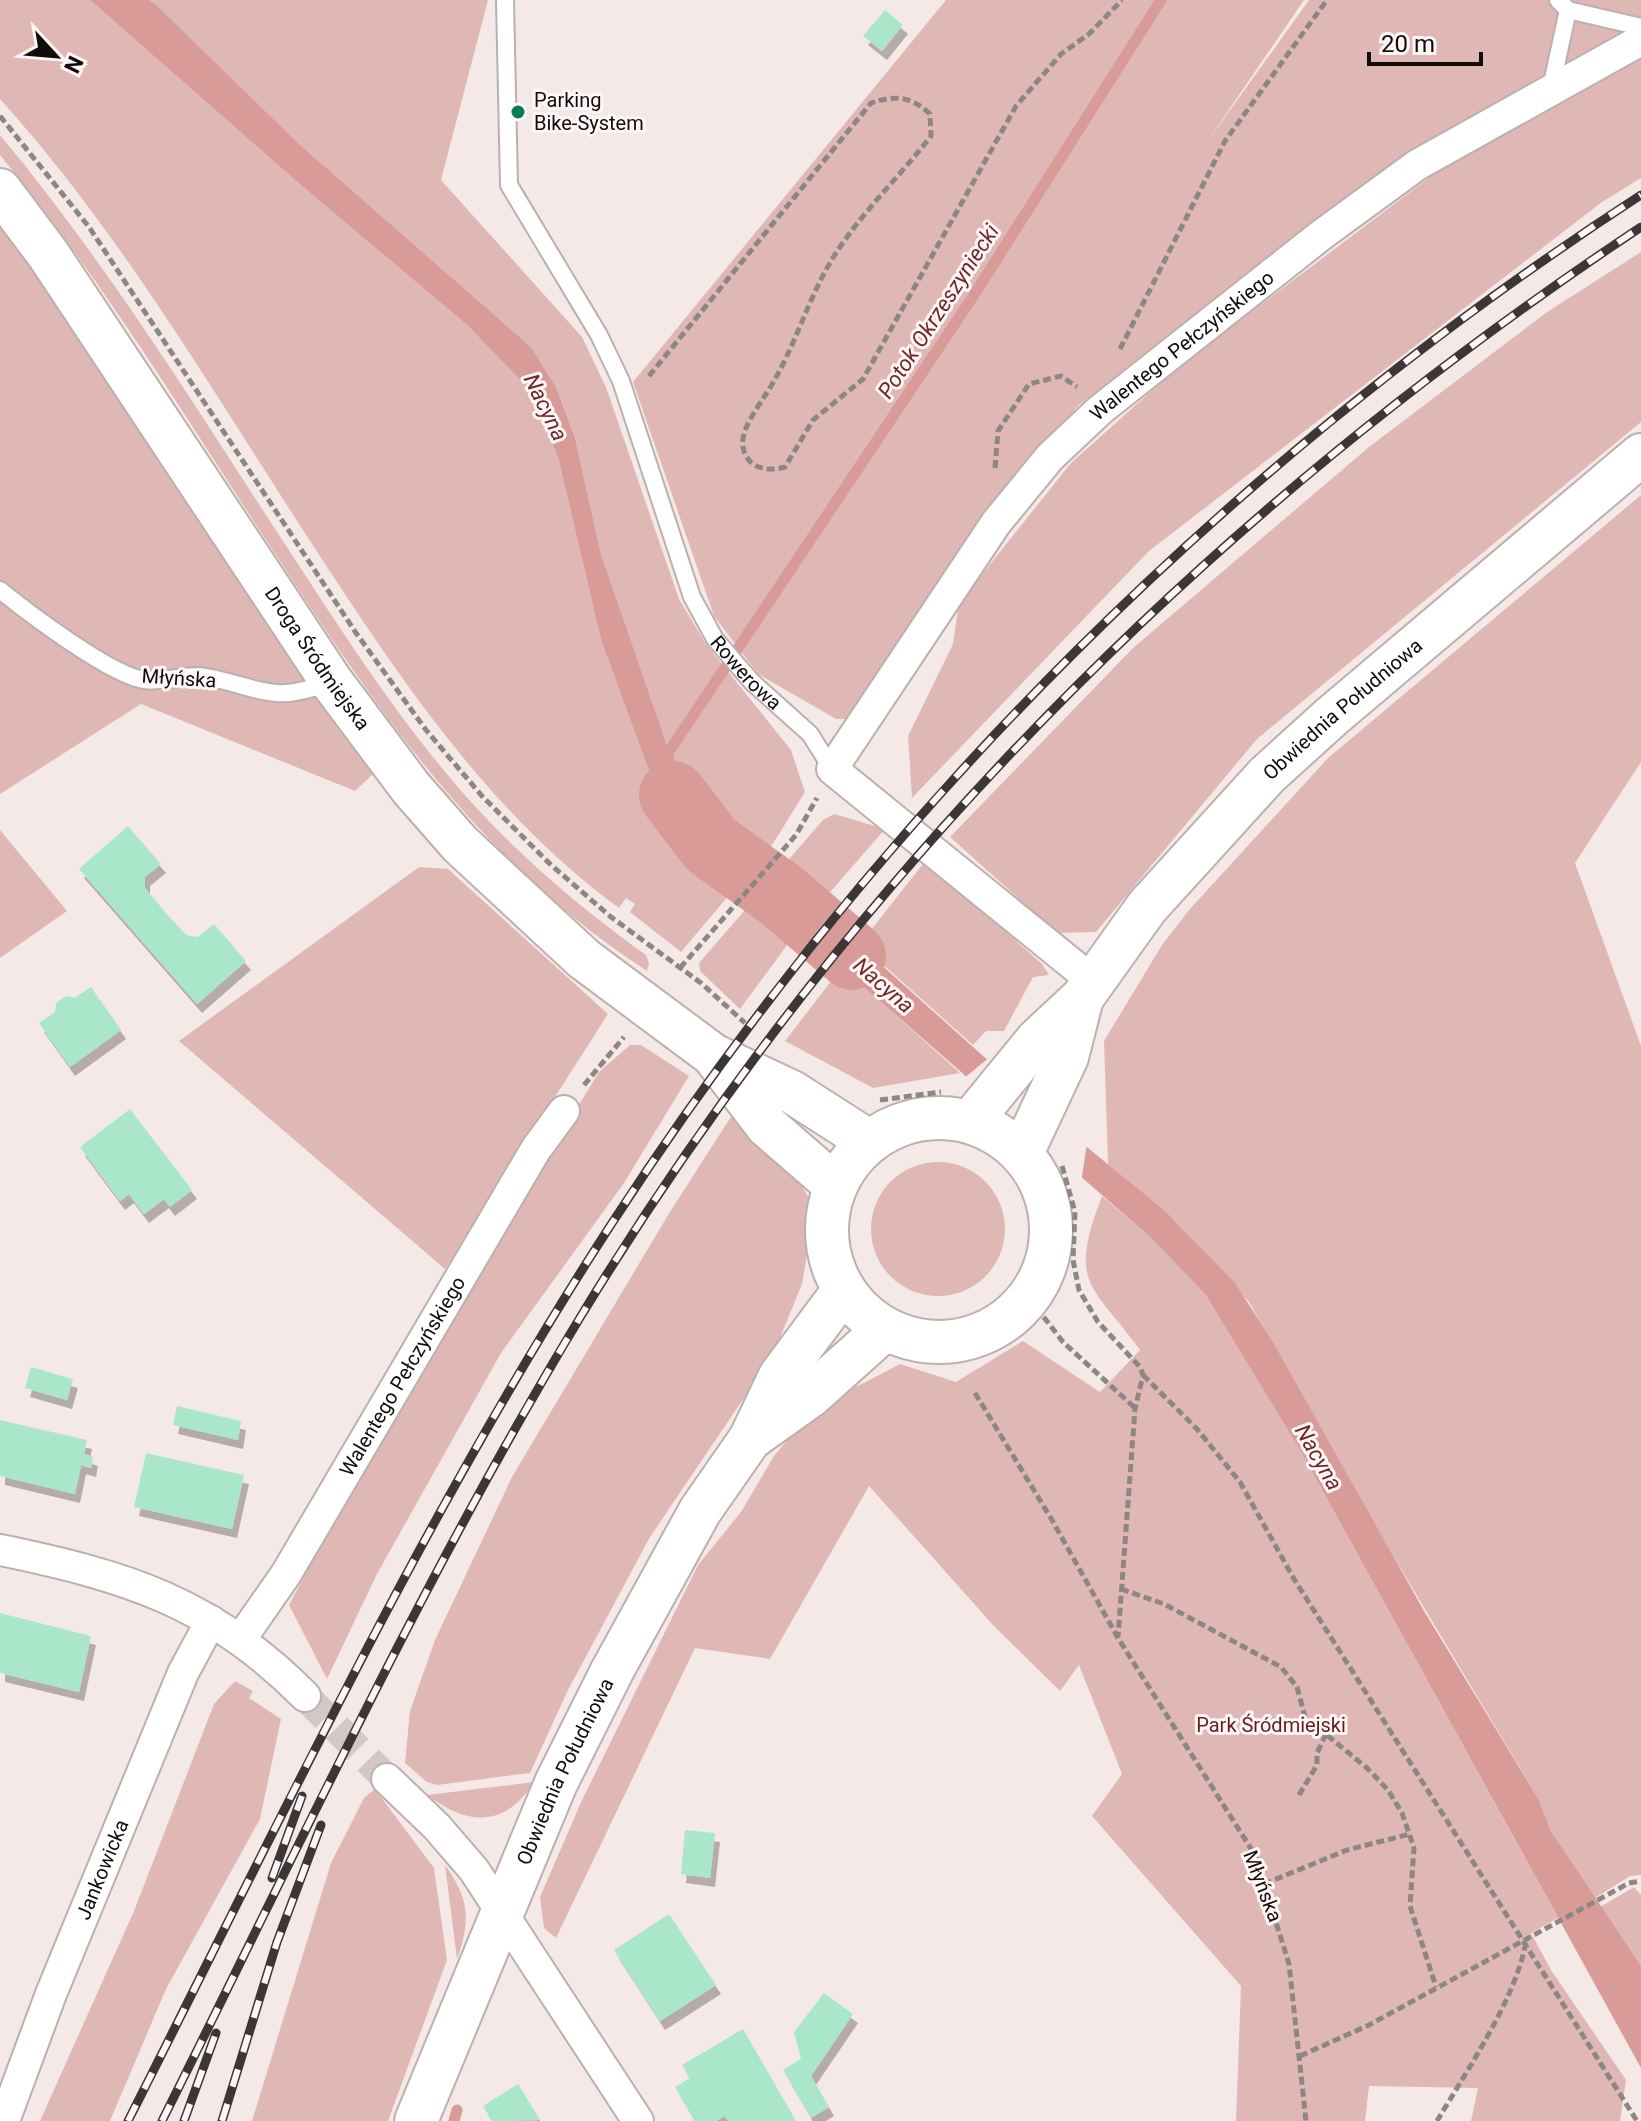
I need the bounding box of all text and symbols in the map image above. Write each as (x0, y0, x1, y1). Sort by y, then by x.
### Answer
north arrow (16, 16, 96, 96)
scale bar (1369, 16, 1481, 66)
text: 20 m (1381, 30, 1435, 58)
text: N (59, 52, 88, 77)
place label: Parking Bike-System (534, 88, 644, 135)
marker: Parking Bike-System (509, 103, 527, 121)
water label: Potok Okrzeszyniecki (873, 219, 1004, 403)
street label: Walentego Pełczyńskiego (1085, 265, 1278, 425)
water label: Nacyna (519, 370, 572, 445)
street label: Droga Śródmiejska (260, 582, 375, 735)
street label: Rowerowa (705, 631, 787, 715)
street label: Obwiednia Południowa (1258, 633, 1427, 785)
street label: Młyńska (141, 663, 217, 693)
water label: Nacyna (848, 952, 919, 1018)
street label: Walentego Pełczyńskiego (334, 1272, 470, 1480)
water label: Nacyna (1290, 1420, 1347, 1494)
street label: Obwiednia Południowa (511, 1674, 619, 1869)
park label: Park Śródmiejski (1196, 1713, 1346, 1737)
street label: Jankowicka (71, 1816, 133, 1923)
street label: Młyńska (1238, 1847, 1288, 1925)

